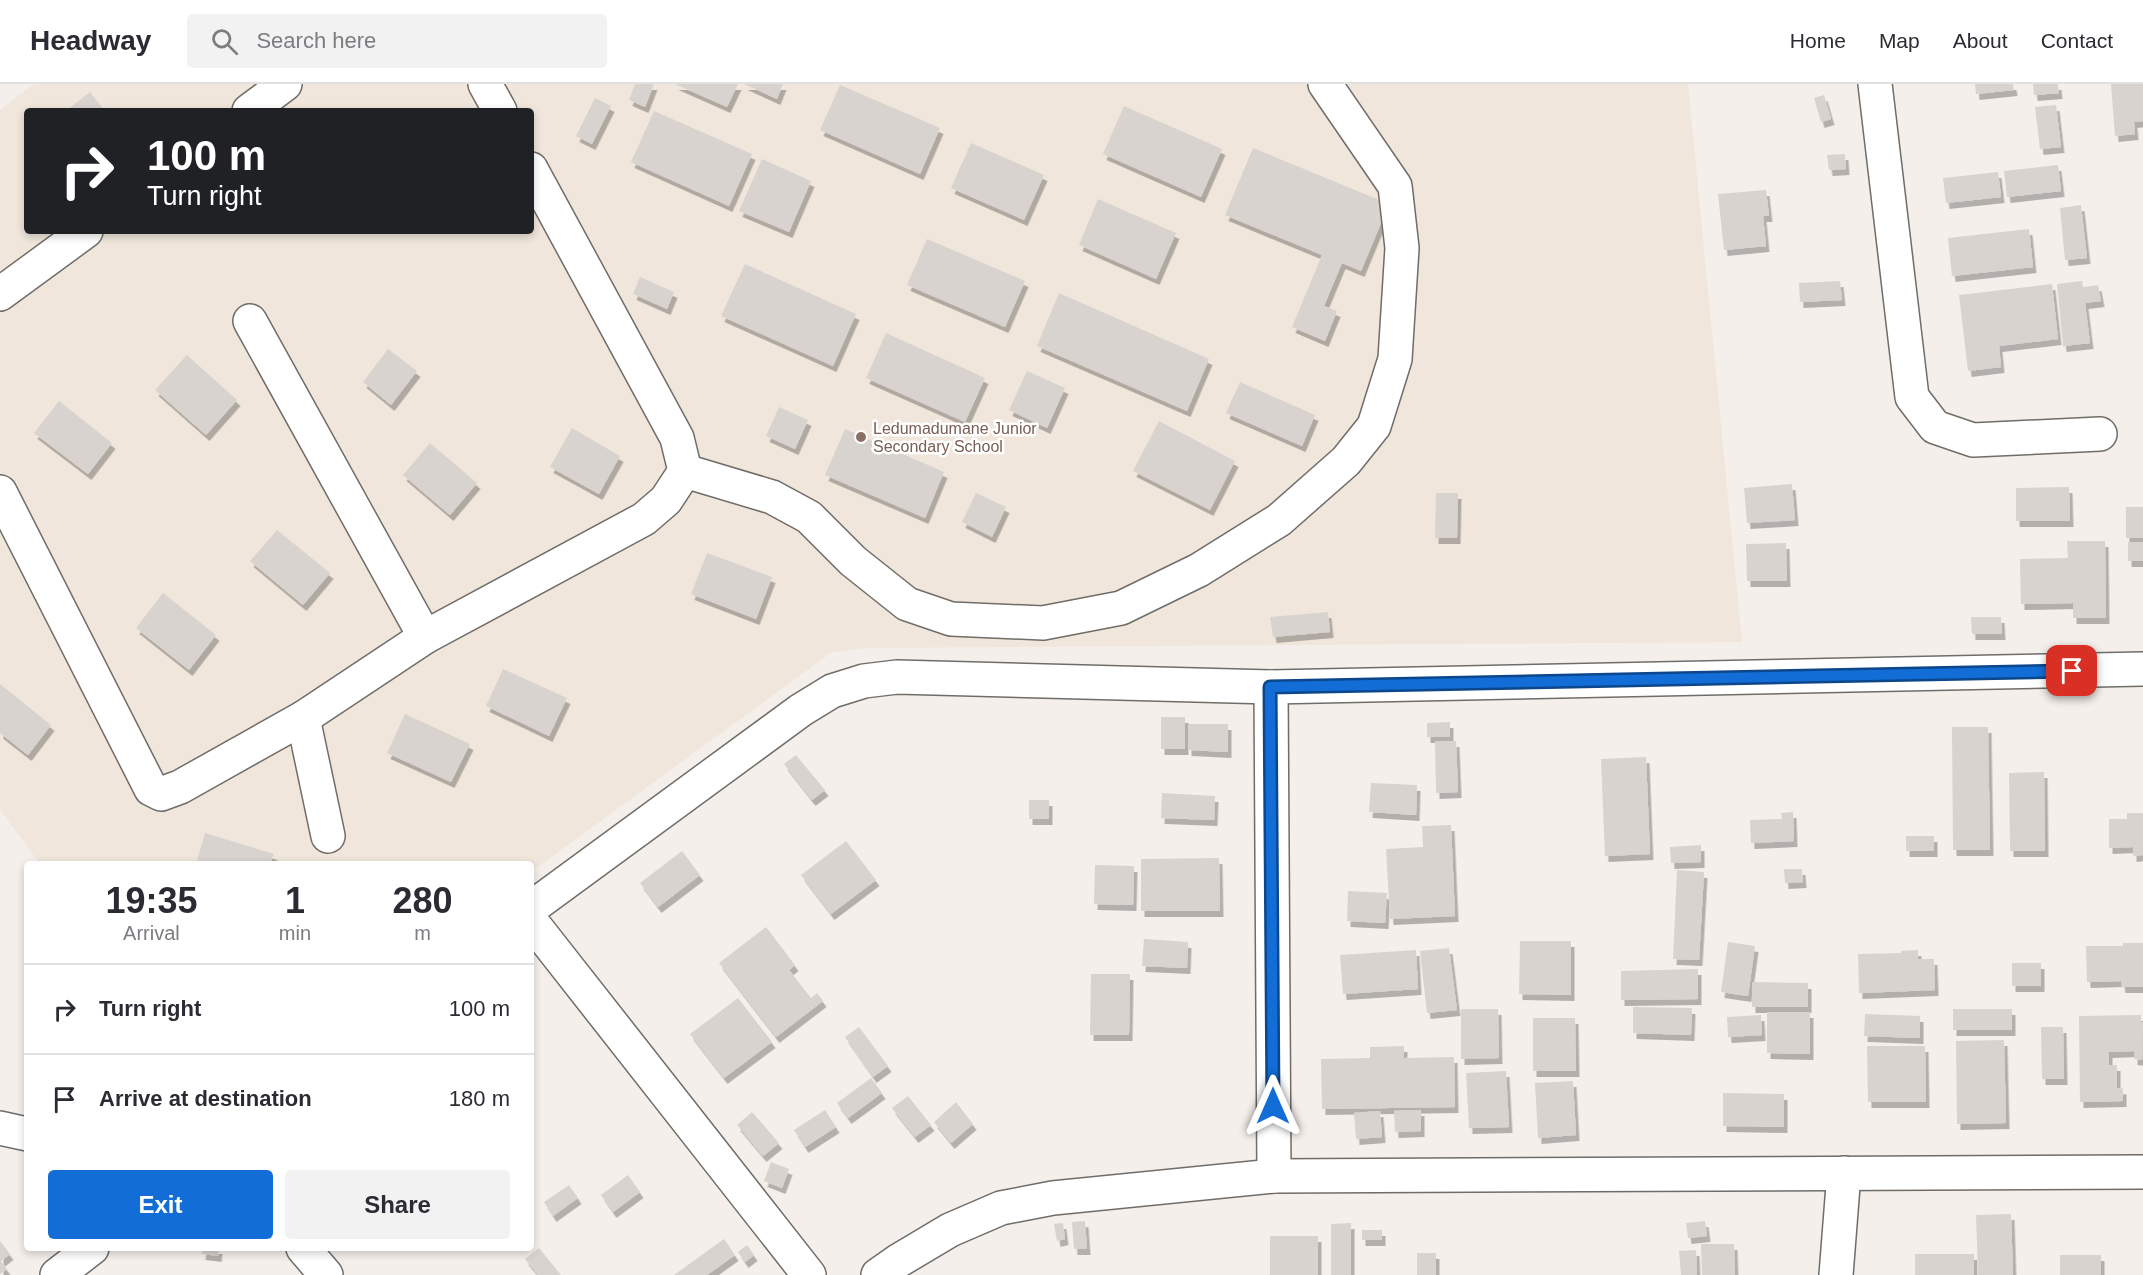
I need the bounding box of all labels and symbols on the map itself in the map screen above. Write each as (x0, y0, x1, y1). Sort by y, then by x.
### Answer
place label: Ledumadumane Junior Secondary School (873, 420, 1037, 455)
marker: Ledumadumane Junior Secondary School (854, 430, 868, 444)
pin (2046, 645, 2097, 696)
position arrow (1241, 1074, 1305, 1138)

